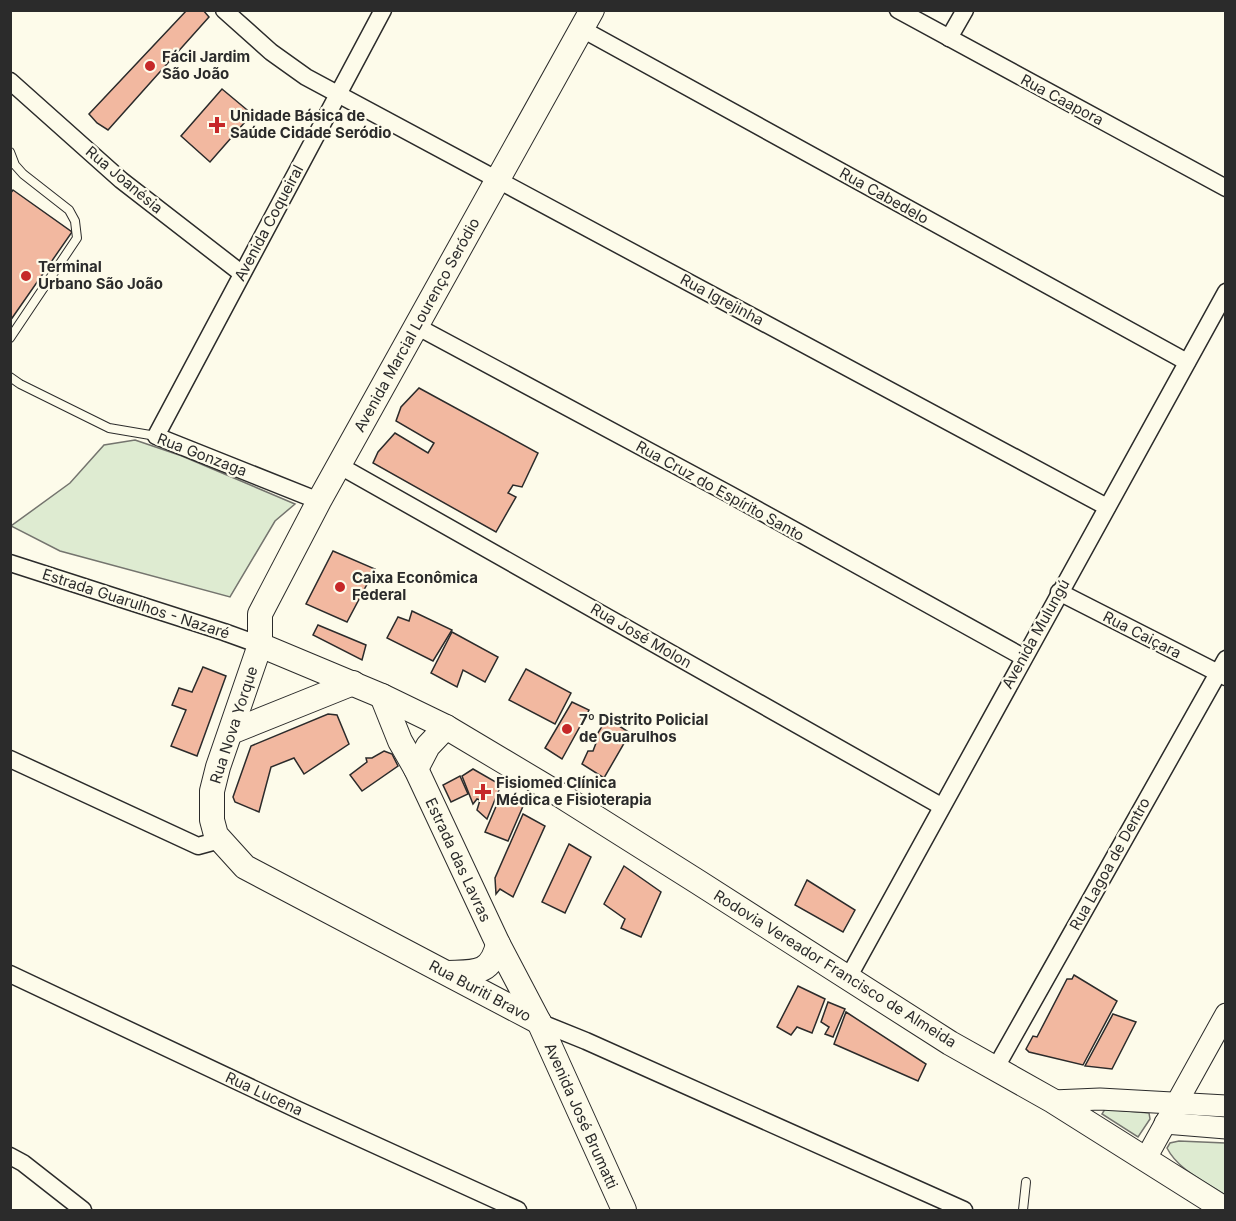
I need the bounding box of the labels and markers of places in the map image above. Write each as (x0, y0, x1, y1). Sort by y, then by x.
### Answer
place label: Fácil Jardim São João (162, 47, 250, 83)
marker: Fácil Jardim São João (143, 59, 157, 73)
place label: Unidade Básica de Saúde Cidade Seródio (230, 106, 392, 142)
marker: Unidade Básica de Saúde Cidade Seródio (208, 116, 226, 134)
place label: Terminal Urbano São João (38, 257, 163, 293)
marker: Terminal Urbano São João (19, 269, 33, 283)
place label: Caixa Econômica Federal (352, 568, 478, 604)
marker: Caixa Econômica Federal (333, 580, 347, 594)
place label: 7º Distrito Policial de Guarulhos (579, 710, 708, 746)
marker: 7º Distrito Policial de Guarulhos (560, 722, 574, 736)
place label: Fisiomed Clínica Médica e Fisioterapia (496, 773, 652, 809)
marker: Fisiomed Clínica Médica e Fisioterapia (474, 783, 492, 801)

